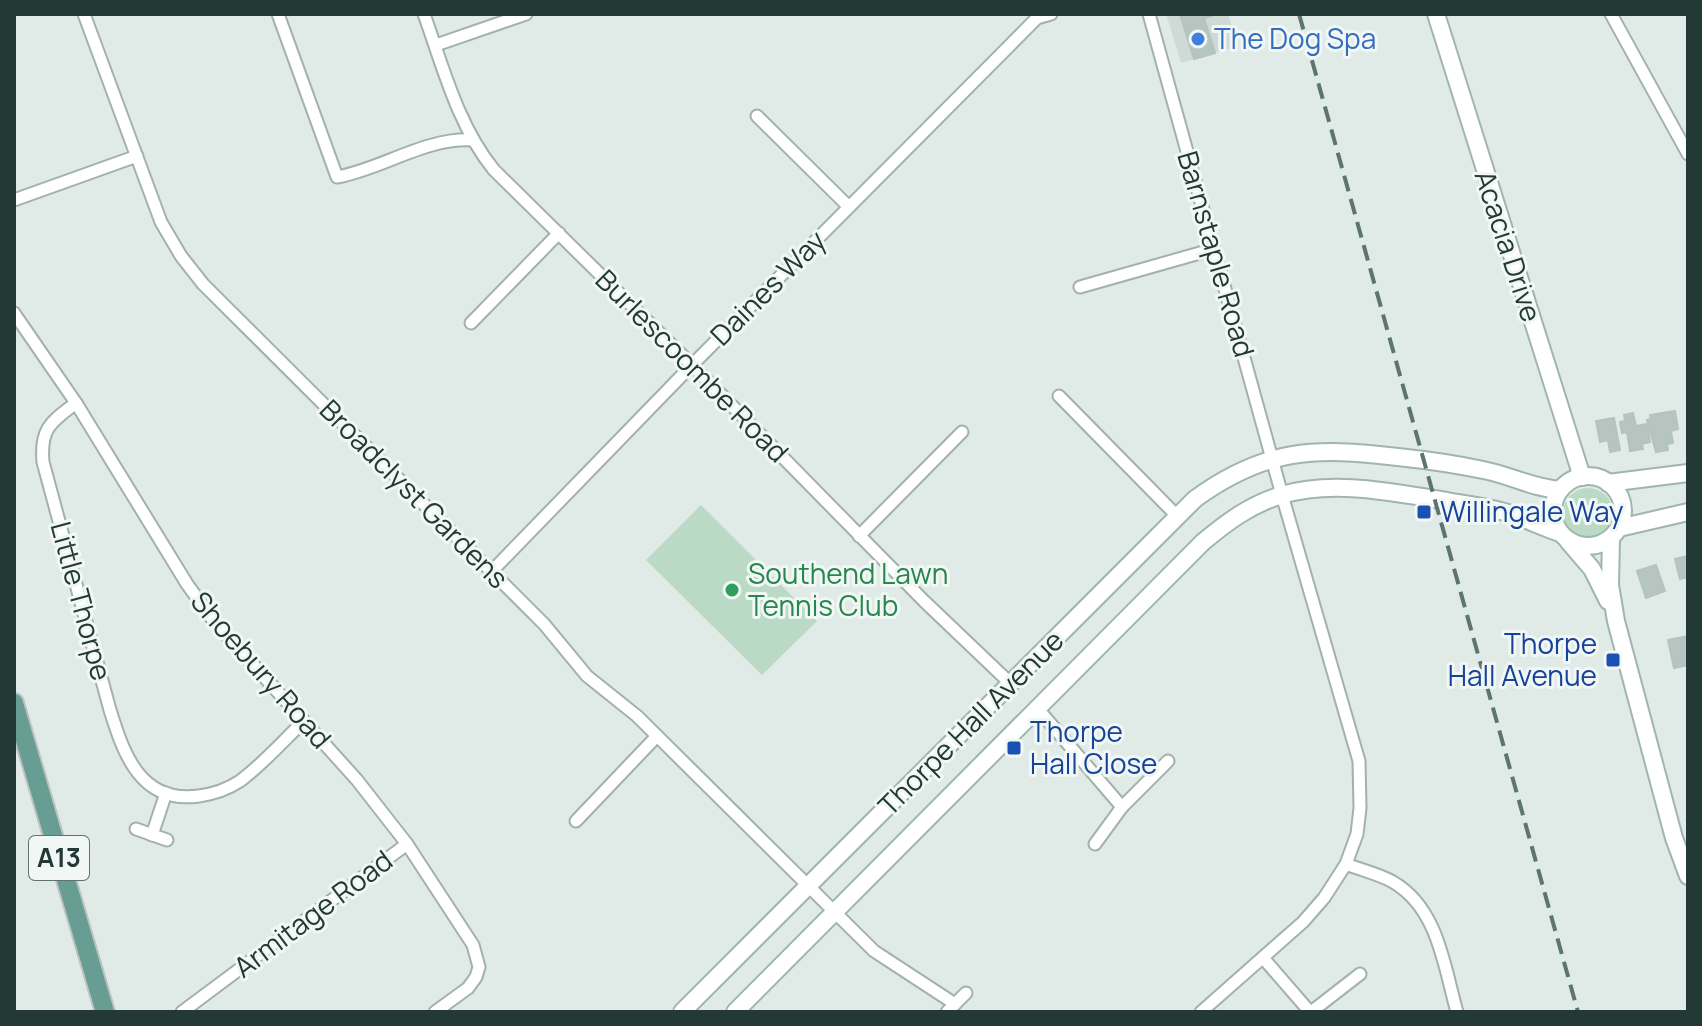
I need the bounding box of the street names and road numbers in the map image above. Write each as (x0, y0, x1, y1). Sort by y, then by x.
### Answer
street label: Barnstaple Road (1169, 146, 1264, 361)
street label: Acacia Drive (1467, 165, 1551, 326)
street label: Daines Way (701, 221, 833, 353)
street label: Burlescoombe Road (588, 261, 797, 470)
street label: Broadclyst Gardens (312, 391, 517, 596)
street label: Little Thorpe (43, 517, 121, 684)
street label: Shoebury Road (183, 583, 341, 756)
street label: Thorpe Hall Avenue (869, 621, 1071, 823)
road number: A13 (29, 836, 89, 880)
street label: Armitage Road (225, 841, 400, 985)

